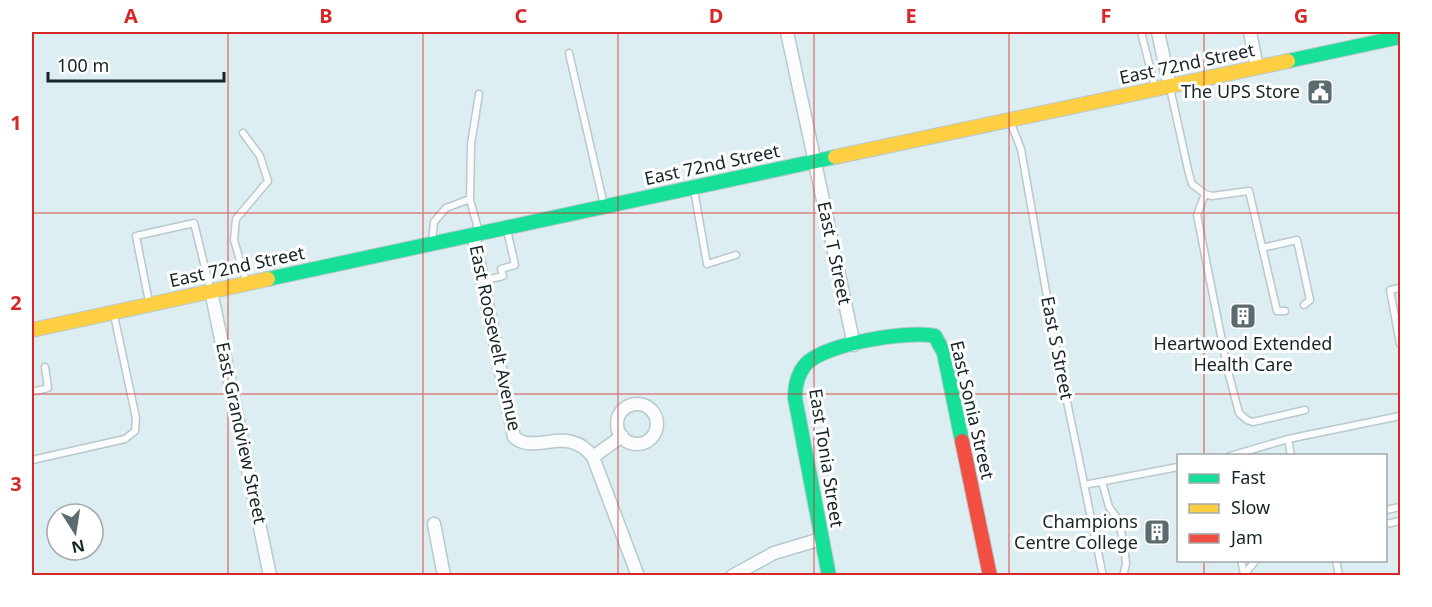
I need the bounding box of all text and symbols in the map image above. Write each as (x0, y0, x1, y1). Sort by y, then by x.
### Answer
text: A (124, 2, 138, 29)
text: B (319, 2, 333, 29)
text: C (515, 2, 528, 29)
text: D (709, 2, 723, 29)
text: E (905, 2, 917, 29)
text: F (1101, 2, 1111, 29)
text: G (1294, 2, 1308, 29)
street label: East 72nd Street (1117, 37, 1257, 89)
scale bar (48, 45, 224, 83)
text: 100 m (57, 53, 109, 77)
public building icon: The UPS Store (1305, 77, 1335, 107)
place label: The UPS Store (1181, 79, 1300, 103)
text: 1 (10, 109, 22, 136)
street label: East 72nd Street (642, 138, 782, 190)
street label: East T Street (812, 199, 858, 307)
street label: East 72nd Street (167, 240, 307, 292)
street label: East Roosevelt Avenue (465, 243, 527, 433)
text: 2 (10, 289, 22, 316)
street label: East S Street (1036, 294, 1080, 402)
building icon: Heartwood Extended Health Care (1228, 301, 1258, 331)
place label: Heartwood Extended Health Care (1154, 331, 1332, 376)
street label: East Sonia Street (945, 338, 1001, 482)
street label: East Grandview Street (211, 340, 273, 526)
street label: East Tonia Street (804, 387, 850, 530)
legend (1177, 454, 1387, 562)
text: Fast (1231, 465, 1266, 489)
text: 3 (10, 470, 22, 497)
text: Slow (1231, 495, 1270, 519)
north arrow (45, 502, 105, 562)
place label: Champions Centre College (1014, 509, 1138, 554)
building icon: Champions Centre College (1142, 517, 1172, 547)
text: Jam (1229, 525, 1263, 549)
text: N (69, 535, 87, 559)

